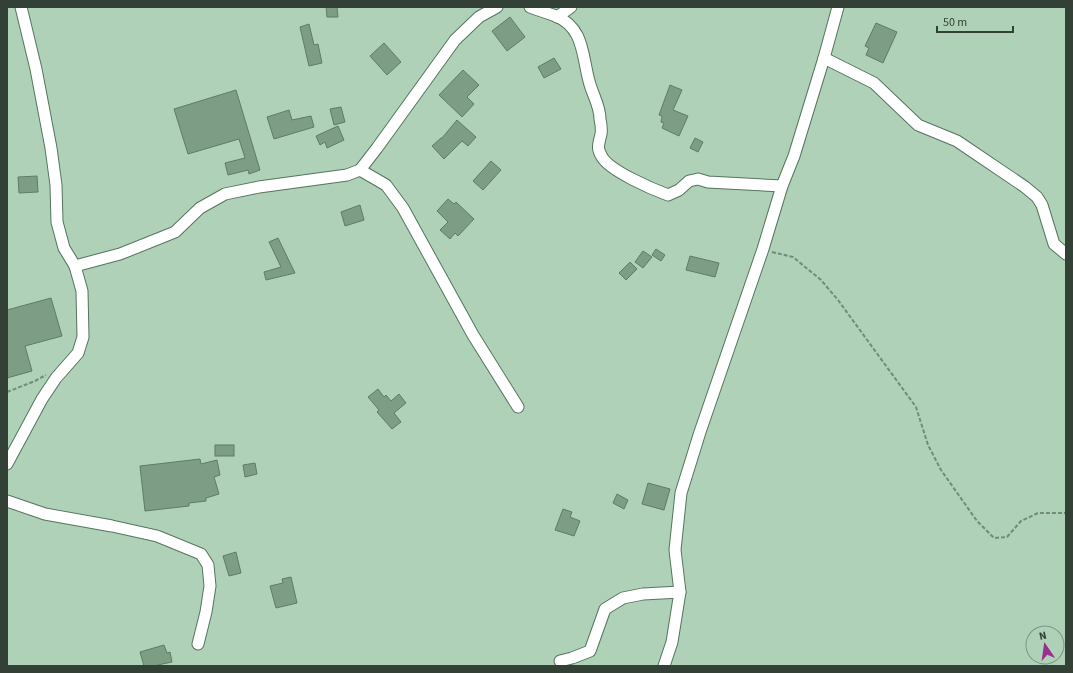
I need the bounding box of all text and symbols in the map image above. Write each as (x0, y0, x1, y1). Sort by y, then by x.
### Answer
scale bar (937, 8, 1013, 34)
text: 50 m (943, 14, 967, 31)
north arrow (1025, 625, 1065, 665)
text: N (1038, 628, 1048, 644)

